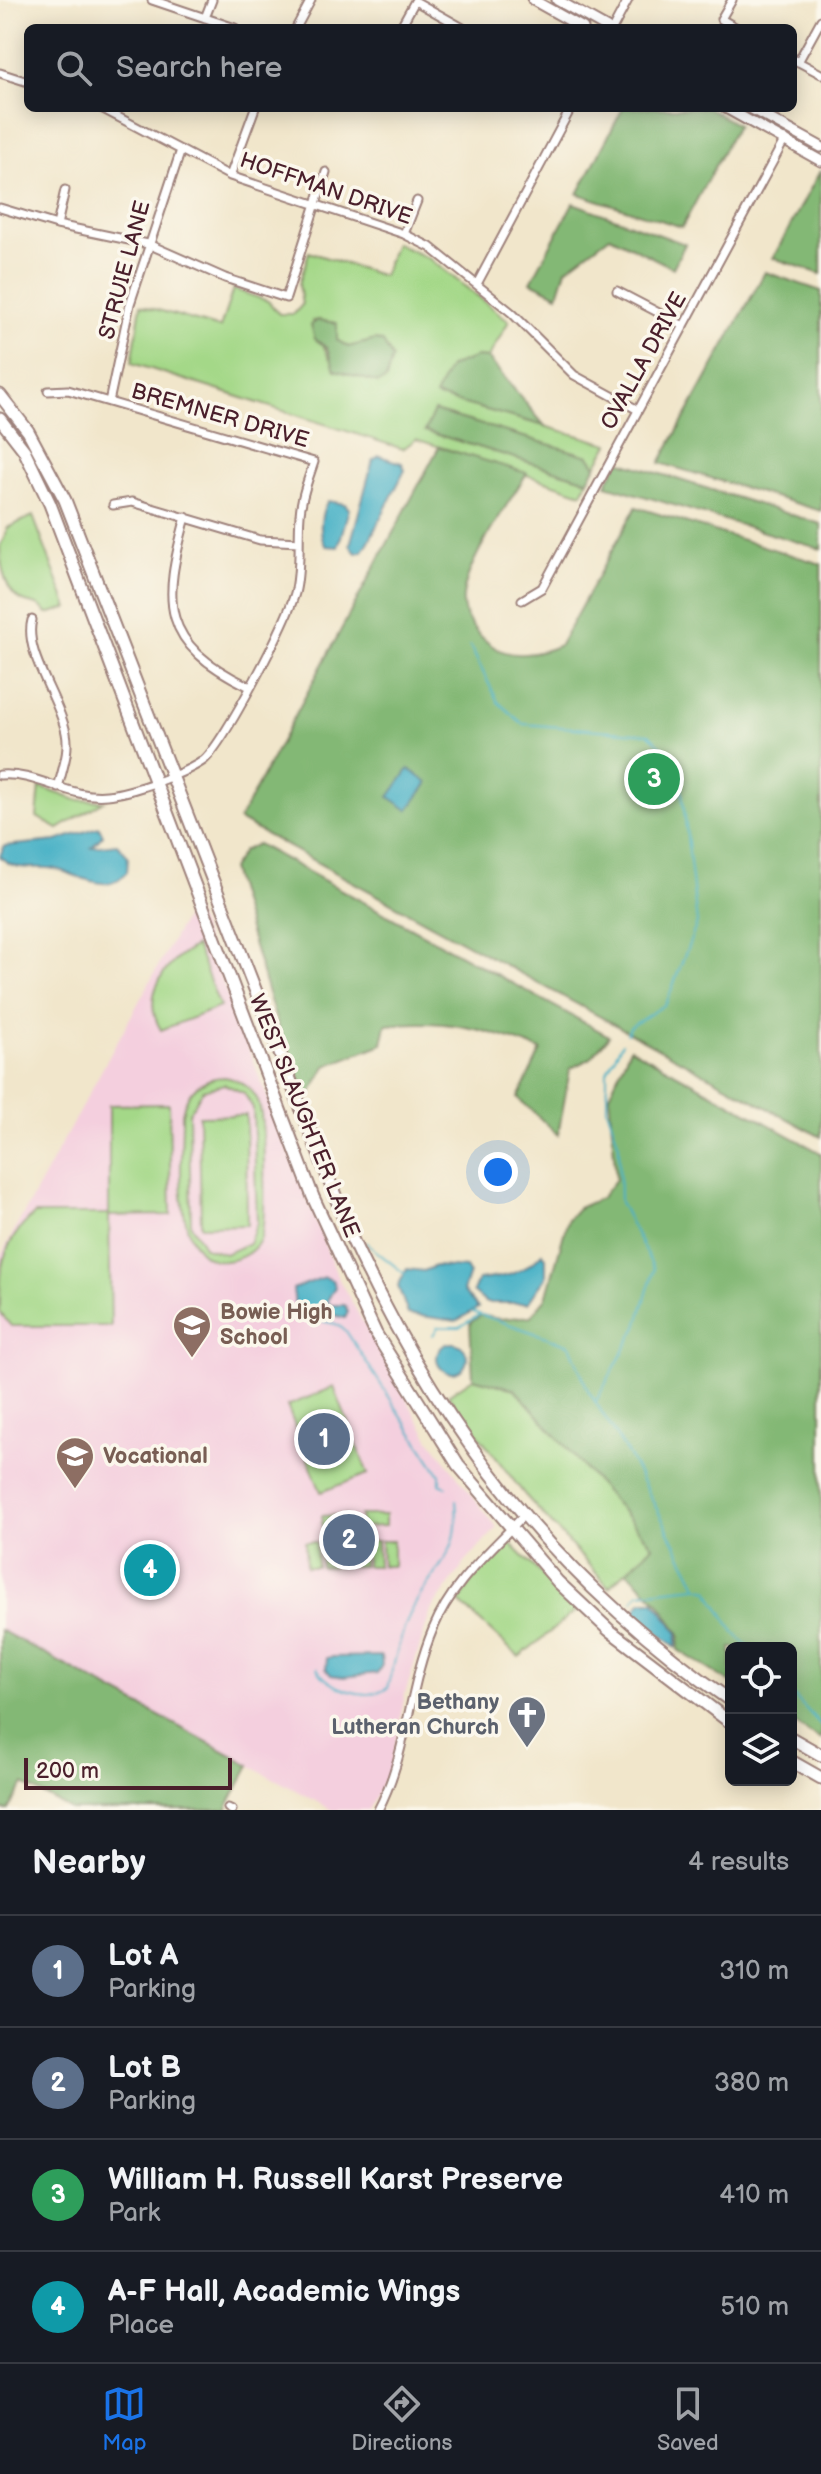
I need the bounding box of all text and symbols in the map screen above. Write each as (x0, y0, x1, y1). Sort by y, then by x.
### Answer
search box (24, 24, 797, 112)
icon: search (52, 46, 96, 90)
text: Search here (116, 50, 282, 86)
street label: HOFFMAN DRIVE (236, 147, 416, 231)
street label: STRUIE LANE (94, 198, 156, 342)
street label: OVALLA DRIVE (595, 288, 693, 434)
street label: BREMNER DRIVE (128, 378, 312, 454)
pin: 3 (628, 749, 680, 809)
street label: WEST SLAUGHTER LANE (243, 990, 365, 1242)
your location (478, 1152, 518, 1192)
place label: Bowie High School (220, 1299, 333, 1351)
school or university icon: Bowie High School (171, 1304, 213, 1359)
pin: 1 (298, 1409, 350, 1469)
school or university icon: Vocational (54, 1435, 96, 1490)
place label: Vocational (103, 1443, 208, 1470)
pin: 2 (323, 1510, 375, 1570)
pin: 4 (124, 1540, 176, 1600)
map controls (725, 1642, 797, 1786)
button: locate (725, 1642, 797, 1714)
place label: Bethany Lutheran Church (331, 1689, 499, 1741)
church icon: Bethany Lutheran Church (506, 1694, 548, 1749)
button: layers (725, 1714, 797, 1786)
scale bar (24, 1754, 232, 1790)
text: 200 m (36, 1758, 99, 1785)
text: Nearby (32, 1842, 146, 1883)
text: 4 results (688, 1847, 789, 1878)
text: Lot A (108, 1938, 178, 1974)
text: 1 (53, 1956, 63, 1987)
text: 310 m (719, 1956, 789, 1987)
text: Parking (108, 1974, 196, 2005)
text: Lot B (108, 2050, 181, 2086)
text: 2 (50, 2068, 66, 2099)
text: 380 m (714, 2068, 789, 2099)
text: Parking (108, 2086, 196, 2117)
text: William H. Russell Karst Preserve (108, 2162, 563, 2198)
text: 3 (50, 2180, 66, 2211)
text: 410 m (719, 2180, 789, 2211)
text: Park (108, 2198, 160, 2229)
text: A-F Hall, Academic Wings (108, 2274, 460, 2310)
text: 4 (50, 2292, 66, 2323)
text: 510 m (720, 2292, 789, 2323)
text: Place (108, 2310, 174, 2341)
tab: Map (102, 2382, 147, 2457)
tab: Directions (351, 2382, 452, 2457)
tab: Saved (657, 2382, 719, 2457)

